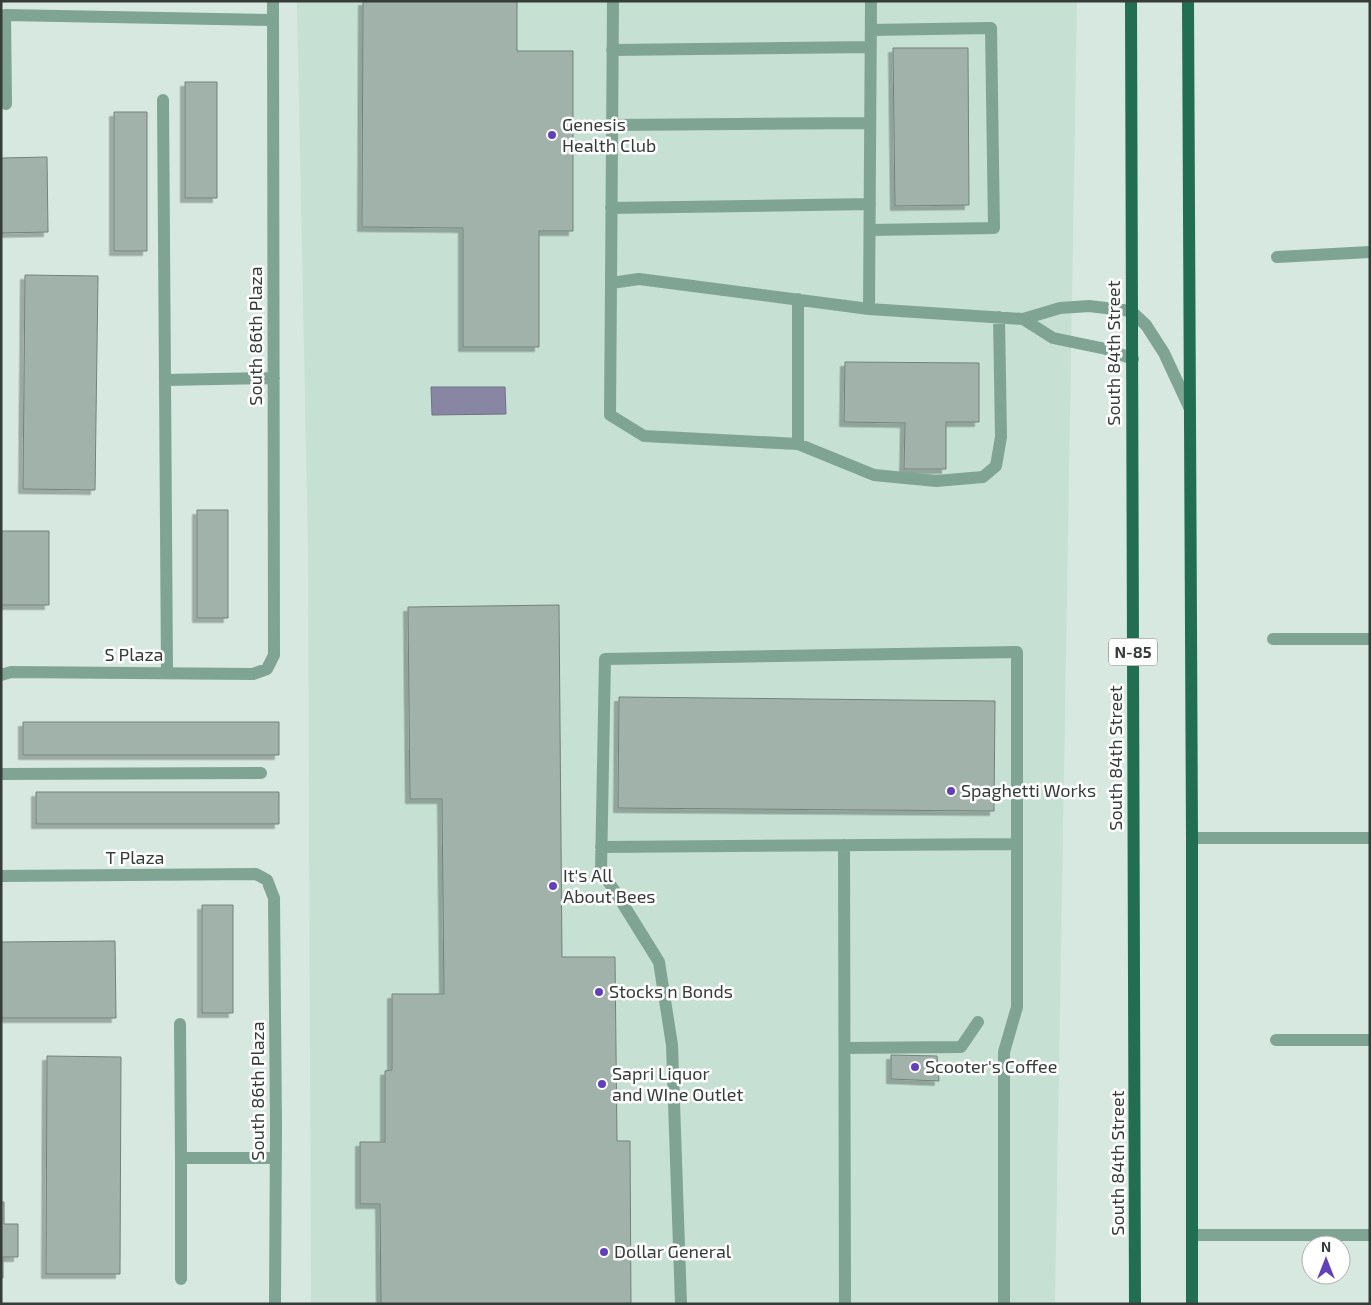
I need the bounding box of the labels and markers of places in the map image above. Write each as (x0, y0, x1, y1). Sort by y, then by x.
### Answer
place label: Genesis Health Club (562, 113, 656, 156)
marker: Genesis Health Club (546, 129, 558, 141)
place label: Spaghetti Works (961, 779, 1096, 801)
marker: Spaghetti Works (945, 785, 957, 797)
place label: It's All About Bees (563, 864, 655, 907)
marker: It's All About Bees (547, 880, 559, 892)
place label: Stocks n Bonds (609, 980, 733, 1002)
marker: Stocks n Bonds (593, 986, 605, 998)
place label: Scooter's Coffee (925, 1055, 1057, 1077)
marker: Scooter's Coffee (909, 1061, 921, 1073)
place label: Sapri Liquor and WIne Outlet (612, 1062, 744, 1105)
marker: Sapri Liquor and WIne Outlet (596, 1078, 608, 1090)
place label: Dollar General (614, 1240, 732, 1262)
marker: Dollar General (598, 1246, 610, 1258)

